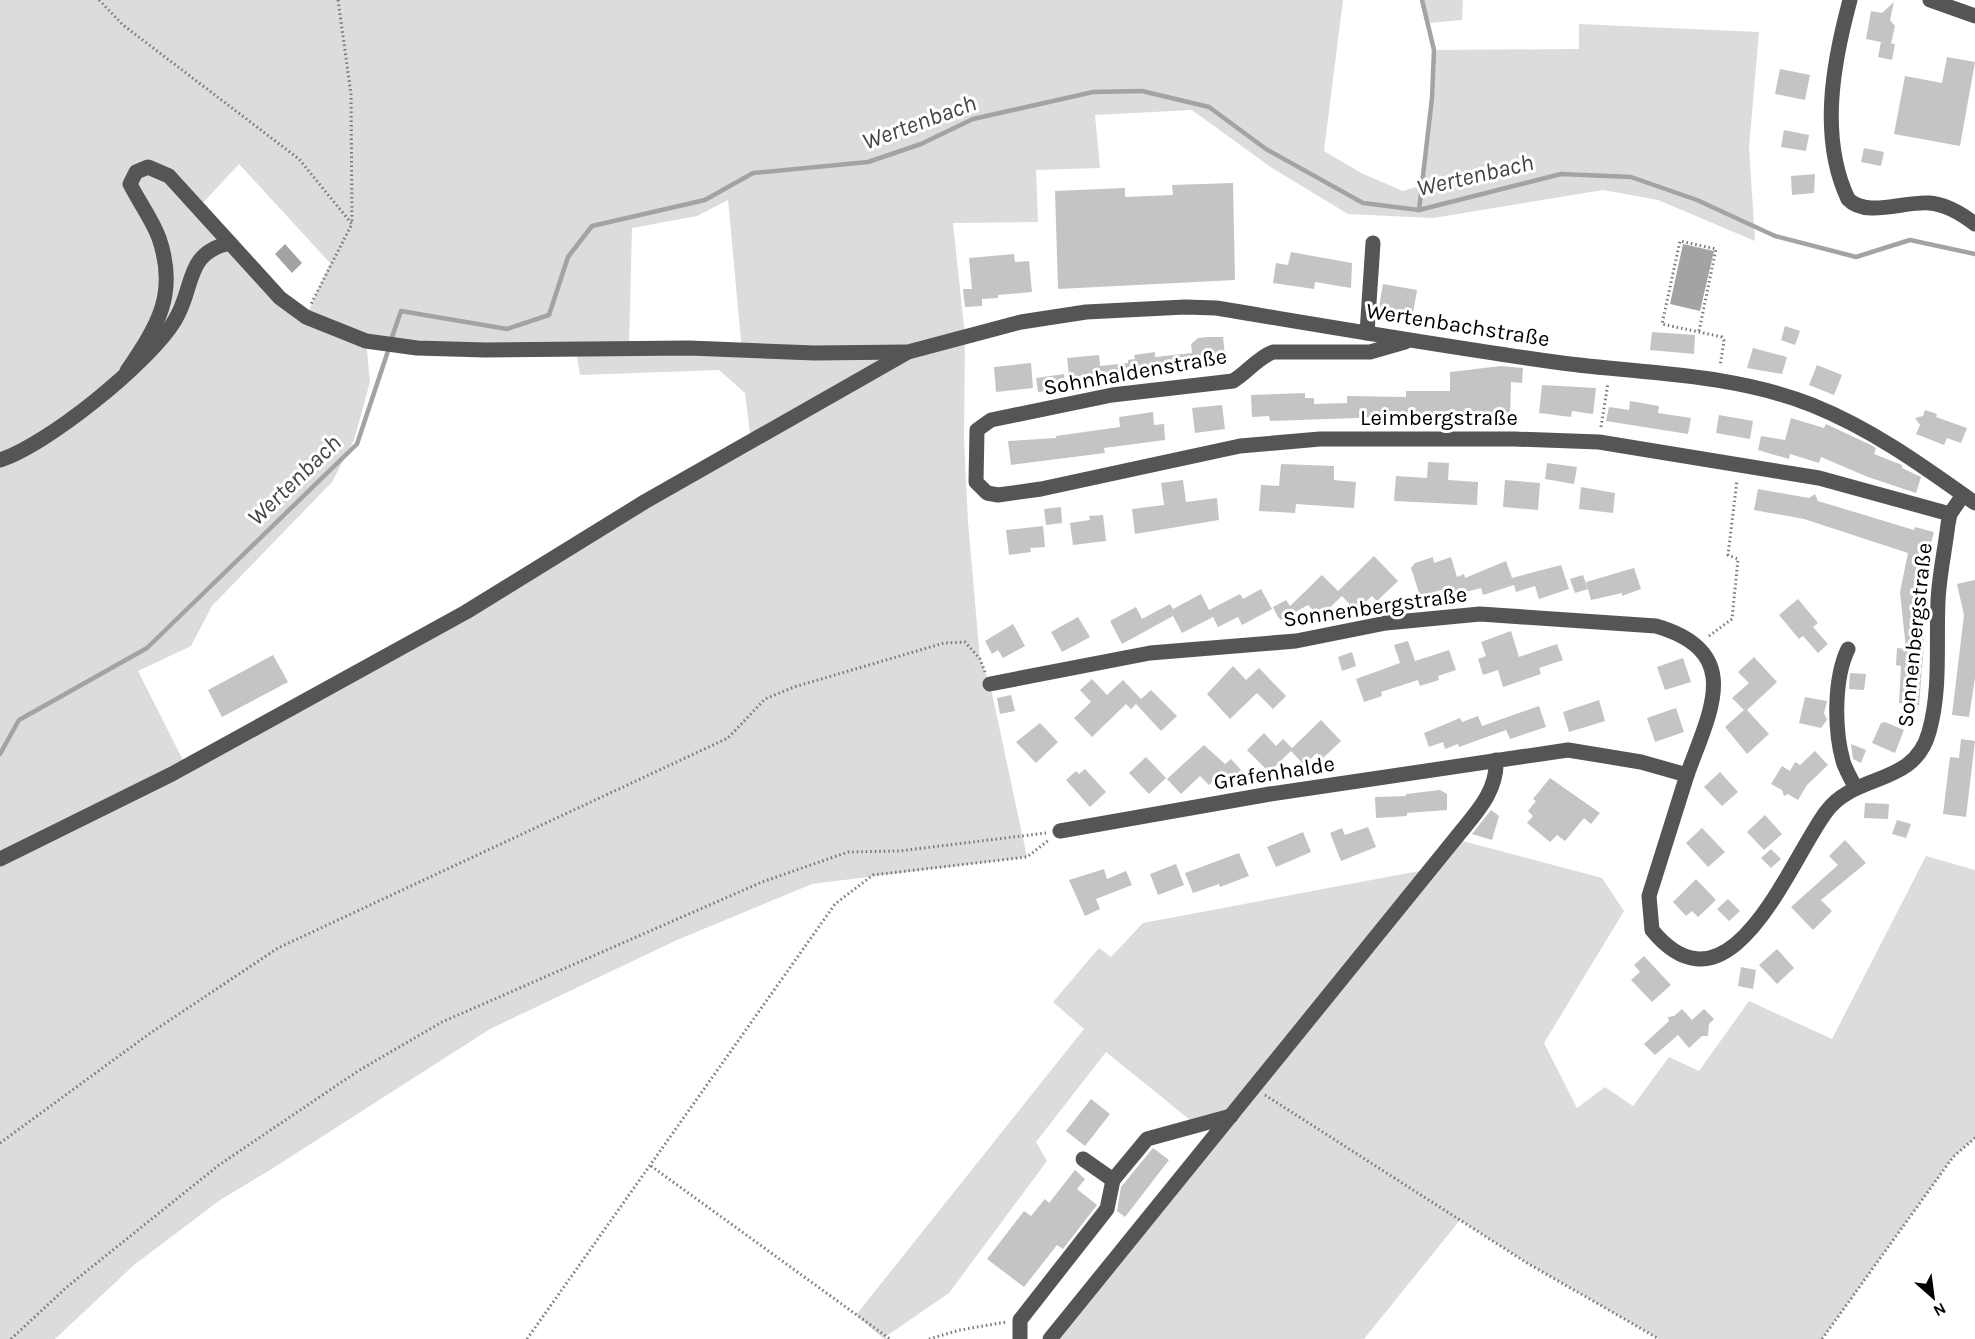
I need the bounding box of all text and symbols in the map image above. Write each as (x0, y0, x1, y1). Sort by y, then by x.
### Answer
water label: Wertenbach (858, 88, 980, 156)
water label: Wertenbach (1414, 148, 1536, 202)
street label: Wertenbachstraße (1364, 298, 1552, 352)
street label: Sohnhaldenstraße (1041, 343, 1229, 401)
street label: Leimbergstraße (1360, 405, 1518, 431)
water label: Wertenbach (241, 429, 347, 531)
street label: Sonnenbergstraße (1892, 542, 1938, 729)
street label: Sonnenbergstraße (1281, 581, 1469, 633)
street label: Grafenhalde (1212, 751, 1337, 795)
north arrow (1903, 1267, 1963, 1327)
text: N (1930, 1299, 1949, 1321)

